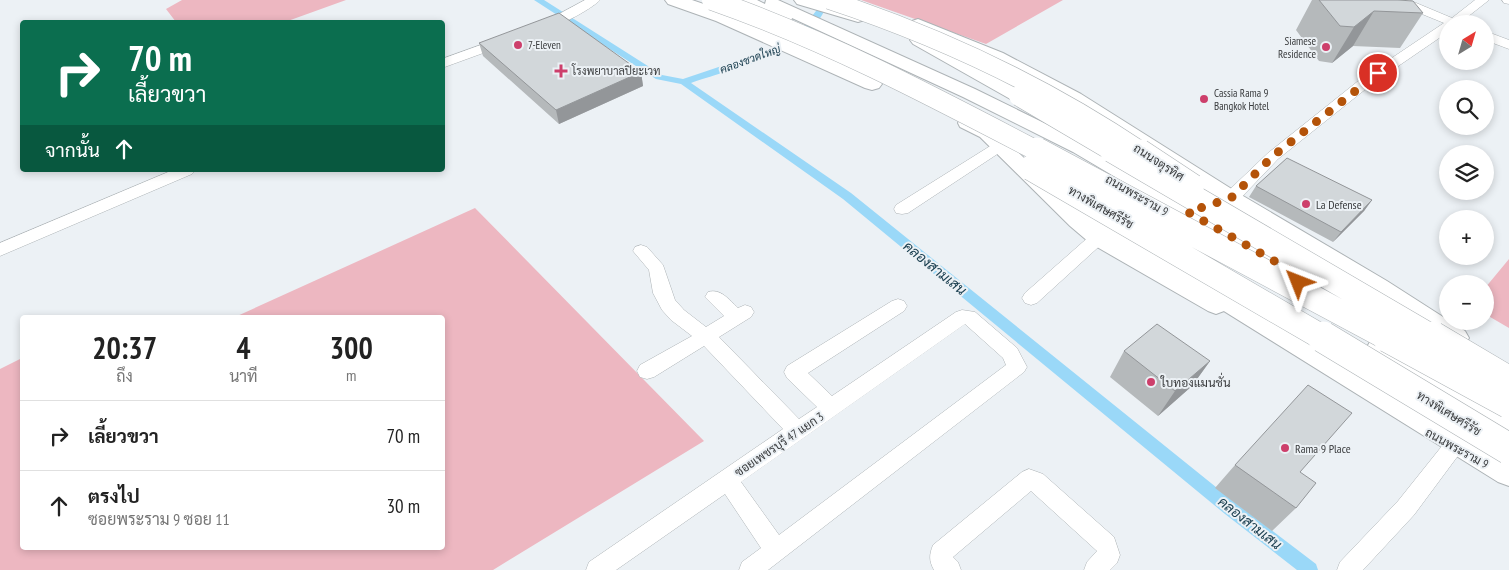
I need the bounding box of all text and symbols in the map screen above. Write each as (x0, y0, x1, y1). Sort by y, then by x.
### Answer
north arrow (1439, 15, 1494, 70)
map controls (1439, 15, 1494, 330)
place label: Siamese Residence (1278, 34, 1316, 61)
text: 70 m (128, 35, 192, 81)
place label: 7-Eleven (528, 38, 561, 52)
marker: 7-Eleven (512, 39, 524, 51)
icon: right (45, 40, 110, 105)
water label: คลองชวดใหญ่ (717, 40, 783, 76)
marker: Siamese Residence (1320, 41, 1332, 53)
pin (1357, 52, 1399, 94)
icon: arrive (1364, 59, 1392, 87)
place label: โรงพยาบาลปิยะเวท (571, 63, 660, 78)
marker: โรงพยาบาลปิยะเวท (554, 64, 568, 78)
text: เลี้ยวขวา (128, 80, 206, 108)
button: search (1439, 80, 1494, 135)
place label: Cassia Rama 9 Bangkok Hotel (1214, 86, 1270, 113)
marker: Cassia Rama 9 Bangkok Hotel (1198, 93, 1210, 105)
icon: ahead (110, 135, 138, 163)
text: จากนั้น (45, 138, 100, 162)
street label: ถนนจตุรทิศ (1130, 140, 1187, 186)
button: layers (1439, 145, 1494, 200)
street label: ถนนพระราม 9 (1103, 171, 1171, 219)
street label: ทางพิเศษศรีรัช (1066, 182, 1136, 232)
place label: La Defense (1316, 197, 1362, 212)
marker: La Defense (1300, 198, 1312, 210)
button: + (1439, 210, 1494, 265)
water label: คลองสามเสน (900, 237, 970, 299)
position arrow (1271, 255, 1323, 307)
button: − (1439, 275, 1494, 330)
text: 20:37 (92, 328, 157, 367)
text: 4 (236, 328, 251, 367)
text: 300 (330, 328, 373, 367)
text: m (346, 365, 357, 385)
text: ถึง (116, 366, 133, 386)
text: นาที (229, 366, 258, 386)
place label: ใบทองแมนชั่น (1160, 372, 1231, 390)
marker: ใบทองแมนชั่น (1145, 376, 1157, 388)
street label: ทางพิเศษศรีรัช (1414, 387, 1484, 439)
street label: ซอยเพชรบุรี 47 แยก 3 (732, 409, 828, 481)
icon: right (45, 422, 73, 450)
text: เลี้ยวขวา (88, 424, 159, 448)
text: 70 m (387, 424, 420, 448)
street label: ถนนพระราม 9 (1423, 424, 1491, 472)
place label: Rama 9 Place (1295, 441, 1351, 456)
marker: Rama 9 Place (1279, 442, 1291, 454)
text: ตรงไป (88, 484, 140, 508)
icon: ahead (45, 492, 73, 520)
water label: คลองสามเสน (1215, 493, 1286, 554)
text: 30 m (387, 494, 420, 518)
text: ซอยพระราม 9 ซอย 11 (88, 509, 230, 529)

